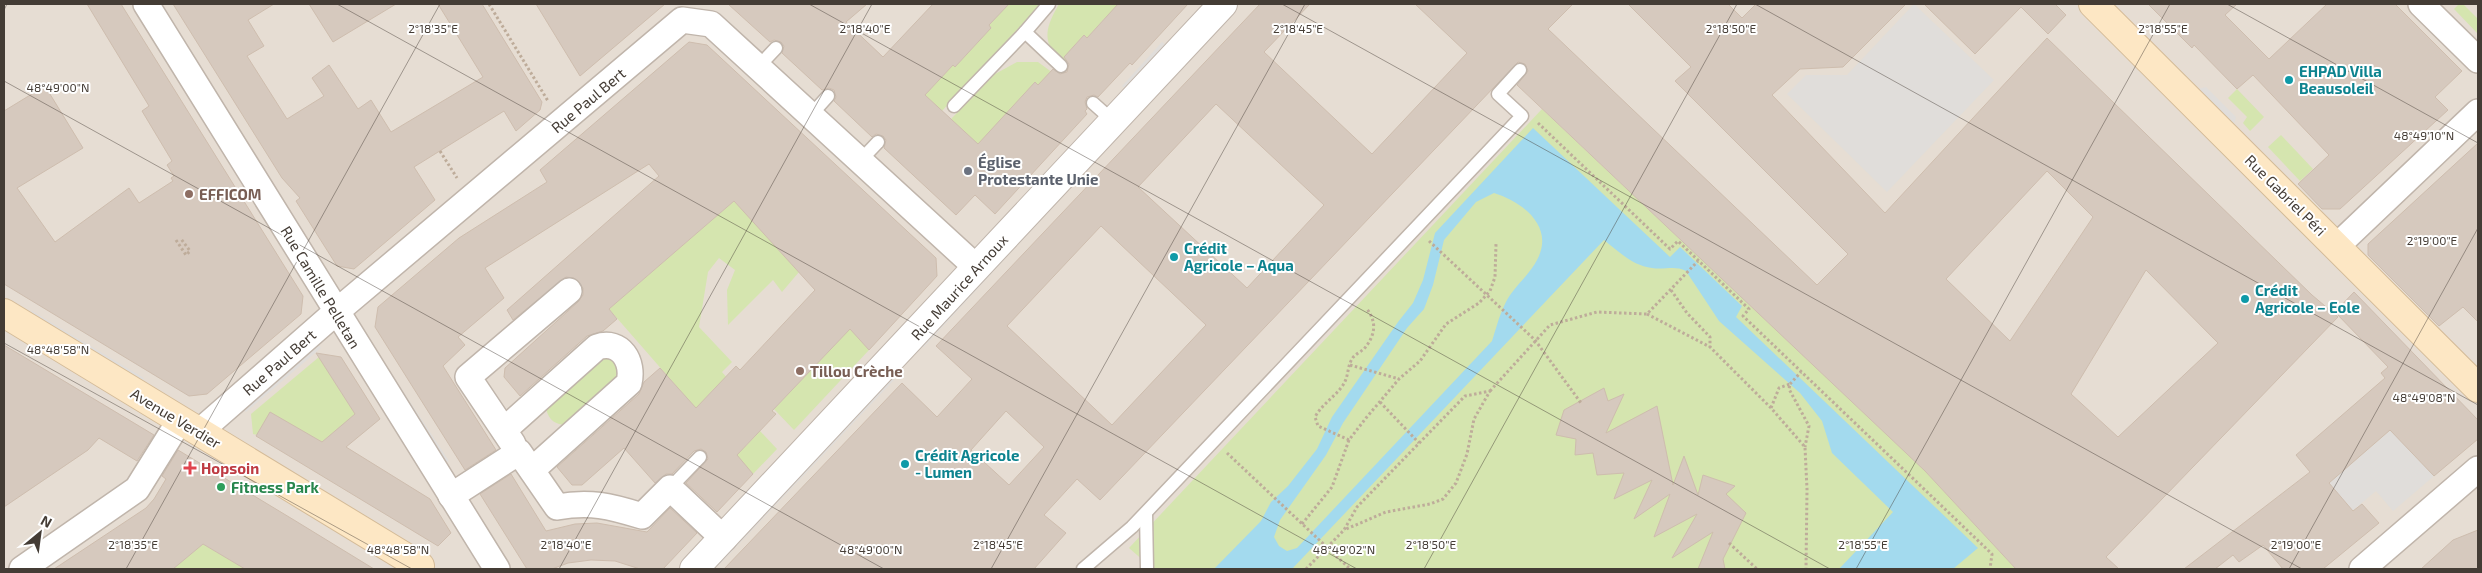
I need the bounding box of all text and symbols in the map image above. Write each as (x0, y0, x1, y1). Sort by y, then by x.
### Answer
text: 2°18'35"E (408, 21, 458, 35)
text: 2°18'40"E (839, 21, 891, 35)
text: 2°18'45"E (1273, 21, 1323, 35)
text: 2°18'50"E (1706, 21, 1756, 35)
text: 2°18'55"E (2138, 21, 2188, 35)
place label: EHPAD Villa Beausoleil (2299, 62, 2382, 97)
street label: Rue Paul Bert (547, 64, 629, 136)
marker: EHPAD Villa Beausoleil (2283, 74, 2295, 86)
text: 48°49'00"N (27, 80, 89, 94)
text: 48°49'10"N (2394, 128, 2454, 142)
street label: Rue Gabriel Péri (2242, 151, 2330, 239)
place label: Église Protestante Unie (978, 152, 1098, 188)
marker: Église Protestante Unie (962, 165, 974, 177)
place label: EFFICOM (199, 185, 261, 203)
marker: EFFICOM (183, 188, 195, 200)
street label: Rue Camille Pelletan (277, 223, 365, 351)
street label: Rue Maurice Arnoux (907, 230, 1011, 344)
text: 2°19'00"E (2407, 233, 2458, 247)
place label: Crédit Agricole − Aqua (1184, 239, 1294, 274)
marker: Crédit Agricole − Aqua (1168, 251, 1180, 263)
place label: Crédit Agricole − Eole (2255, 281, 2360, 316)
marker: Crédit Agricole − Eole (2239, 293, 2251, 305)
street label: Rue Paul Bert (239, 325, 320, 399)
text: 48°48'58"N (27, 342, 89, 356)
place label: Tillou Crèche (810, 362, 903, 380)
marker: Tillou Crèche (794, 365, 806, 377)
street label: Avenue Verdier (128, 384, 224, 452)
text: 48°49'08"N (2393, 390, 2456, 404)
place label: Crédit Agricole - Lumen (915, 446, 1020, 481)
marker: Crédit Agricole - Lumen (899, 458, 911, 470)
place label: Hopsoin (201, 459, 259, 477)
marker: Hopsoin (183, 461, 197, 475)
place label: Fitness Park (231, 478, 319, 496)
marker: Fitness Park (215, 481, 227, 493)
north arrow (15, 508, 65, 558)
text: N (38, 511, 55, 531)
text: 2°18'35"E (108, 537, 158, 551)
text: 2°18'40"E (540, 537, 592, 551)
text: 2°18'45"E (973, 537, 1023, 551)
text: 2°18'50"E (1406, 537, 1456, 551)
text: 2°18'55"E (1838, 537, 1888, 551)
text: 2°19'00"E (2271, 537, 2322, 551)
text: 48°48'58"N (367, 542, 429, 556)
text: 48°49'00"N (840, 542, 902, 556)
text: 48°49'02"N (1313, 542, 1375, 556)

